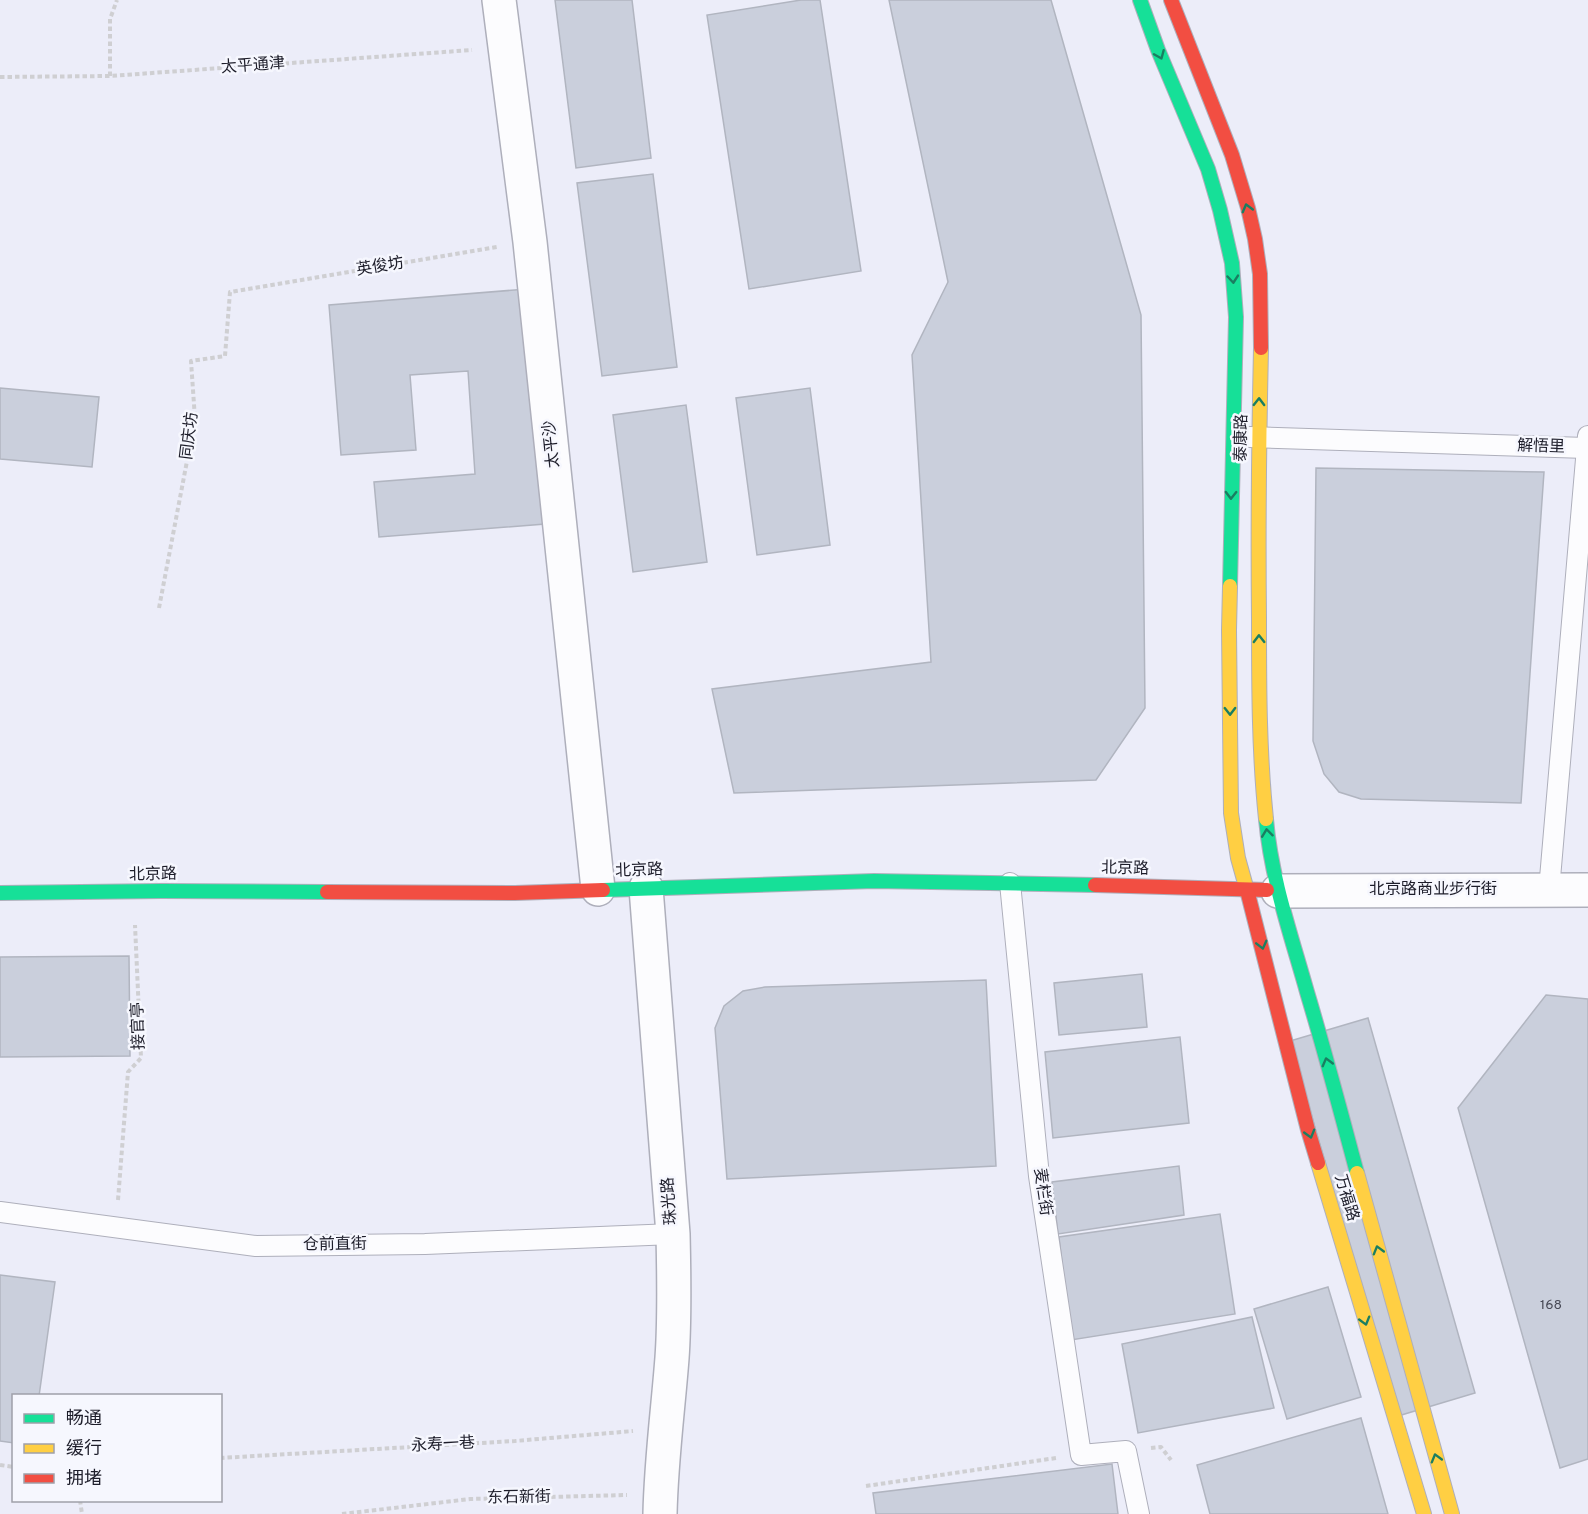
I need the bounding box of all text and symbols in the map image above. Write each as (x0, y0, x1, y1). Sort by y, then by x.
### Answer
one-way arrow (1153, 49, 1165, 60)
street label: 太平通津 (220, 54, 286, 78)
one-way arrow (1242, 203, 1255, 213)
street label: 英俊坊 (355, 253, 405, 281)
one-way arrow (1226, 275, 1239, 284)
one-way arrow (1253, 397, 1265, 406)
street label: 同庆坊 (177, 411, 203, 461)
street label: 泰康路 (1232, 414, 1252, 462)
street label: 太平沙 (540, 419, 564, 469)
street label: 解悟里 (1517, 436, 1565, 458)
one-way arrow (1225, 491, 1238, 500)
one-way arrow (1253, 634, 1265, 643)
one-way arrow (1224, 707, 1236, 716)
one-way arrow (1261, 829, 1273, 838)
street label: 北京路 (1101, 859, 1149, 879)
street label: 北京路 (615, 860, 663, 882)
street label: 北京路 (129, 865, 177, 885)
street label: 北京路商业步行街 (1369, 880, 1497, 900)
one-way arrow (1254, 940, 1267, 950)
street label: 接官亭 (128, 1002, 150, 1050)
one-way arrow (1322, 1057, 1334, 1067)
one-way arrow (1303, 1128, 1315, 1139)
street label: 麦栏街 (1029, 1167, 1055, 1217)
street label: 万福路 (1329, 1172, 1363, 1224)
street label: 珠光路 (658, 1176, 682, 1226)
street label: 仓前直街 (303, 1234, 367, 1256)
one-way arrow (1373, 1245, 1385, 1256)
house number: 168 (1540, 1297, 1562, 1314)
one-way arrow (1358, 1315, 1370, 1326)
legend (12, 1394, 222, 1502)
text: 畅通 (66, 1408, 102, 1431)
street label: 永寿一巷 (411, 1433, 475, 1457)
text: 缓行 (66, 1438, 102, 1461)
one-way arrow (1431, 1453, 1443, 1464)
text: 拥堵 (66, 1468, 102, 1491)
street label: 东石新街 (487, 1487, 551, 1509)

